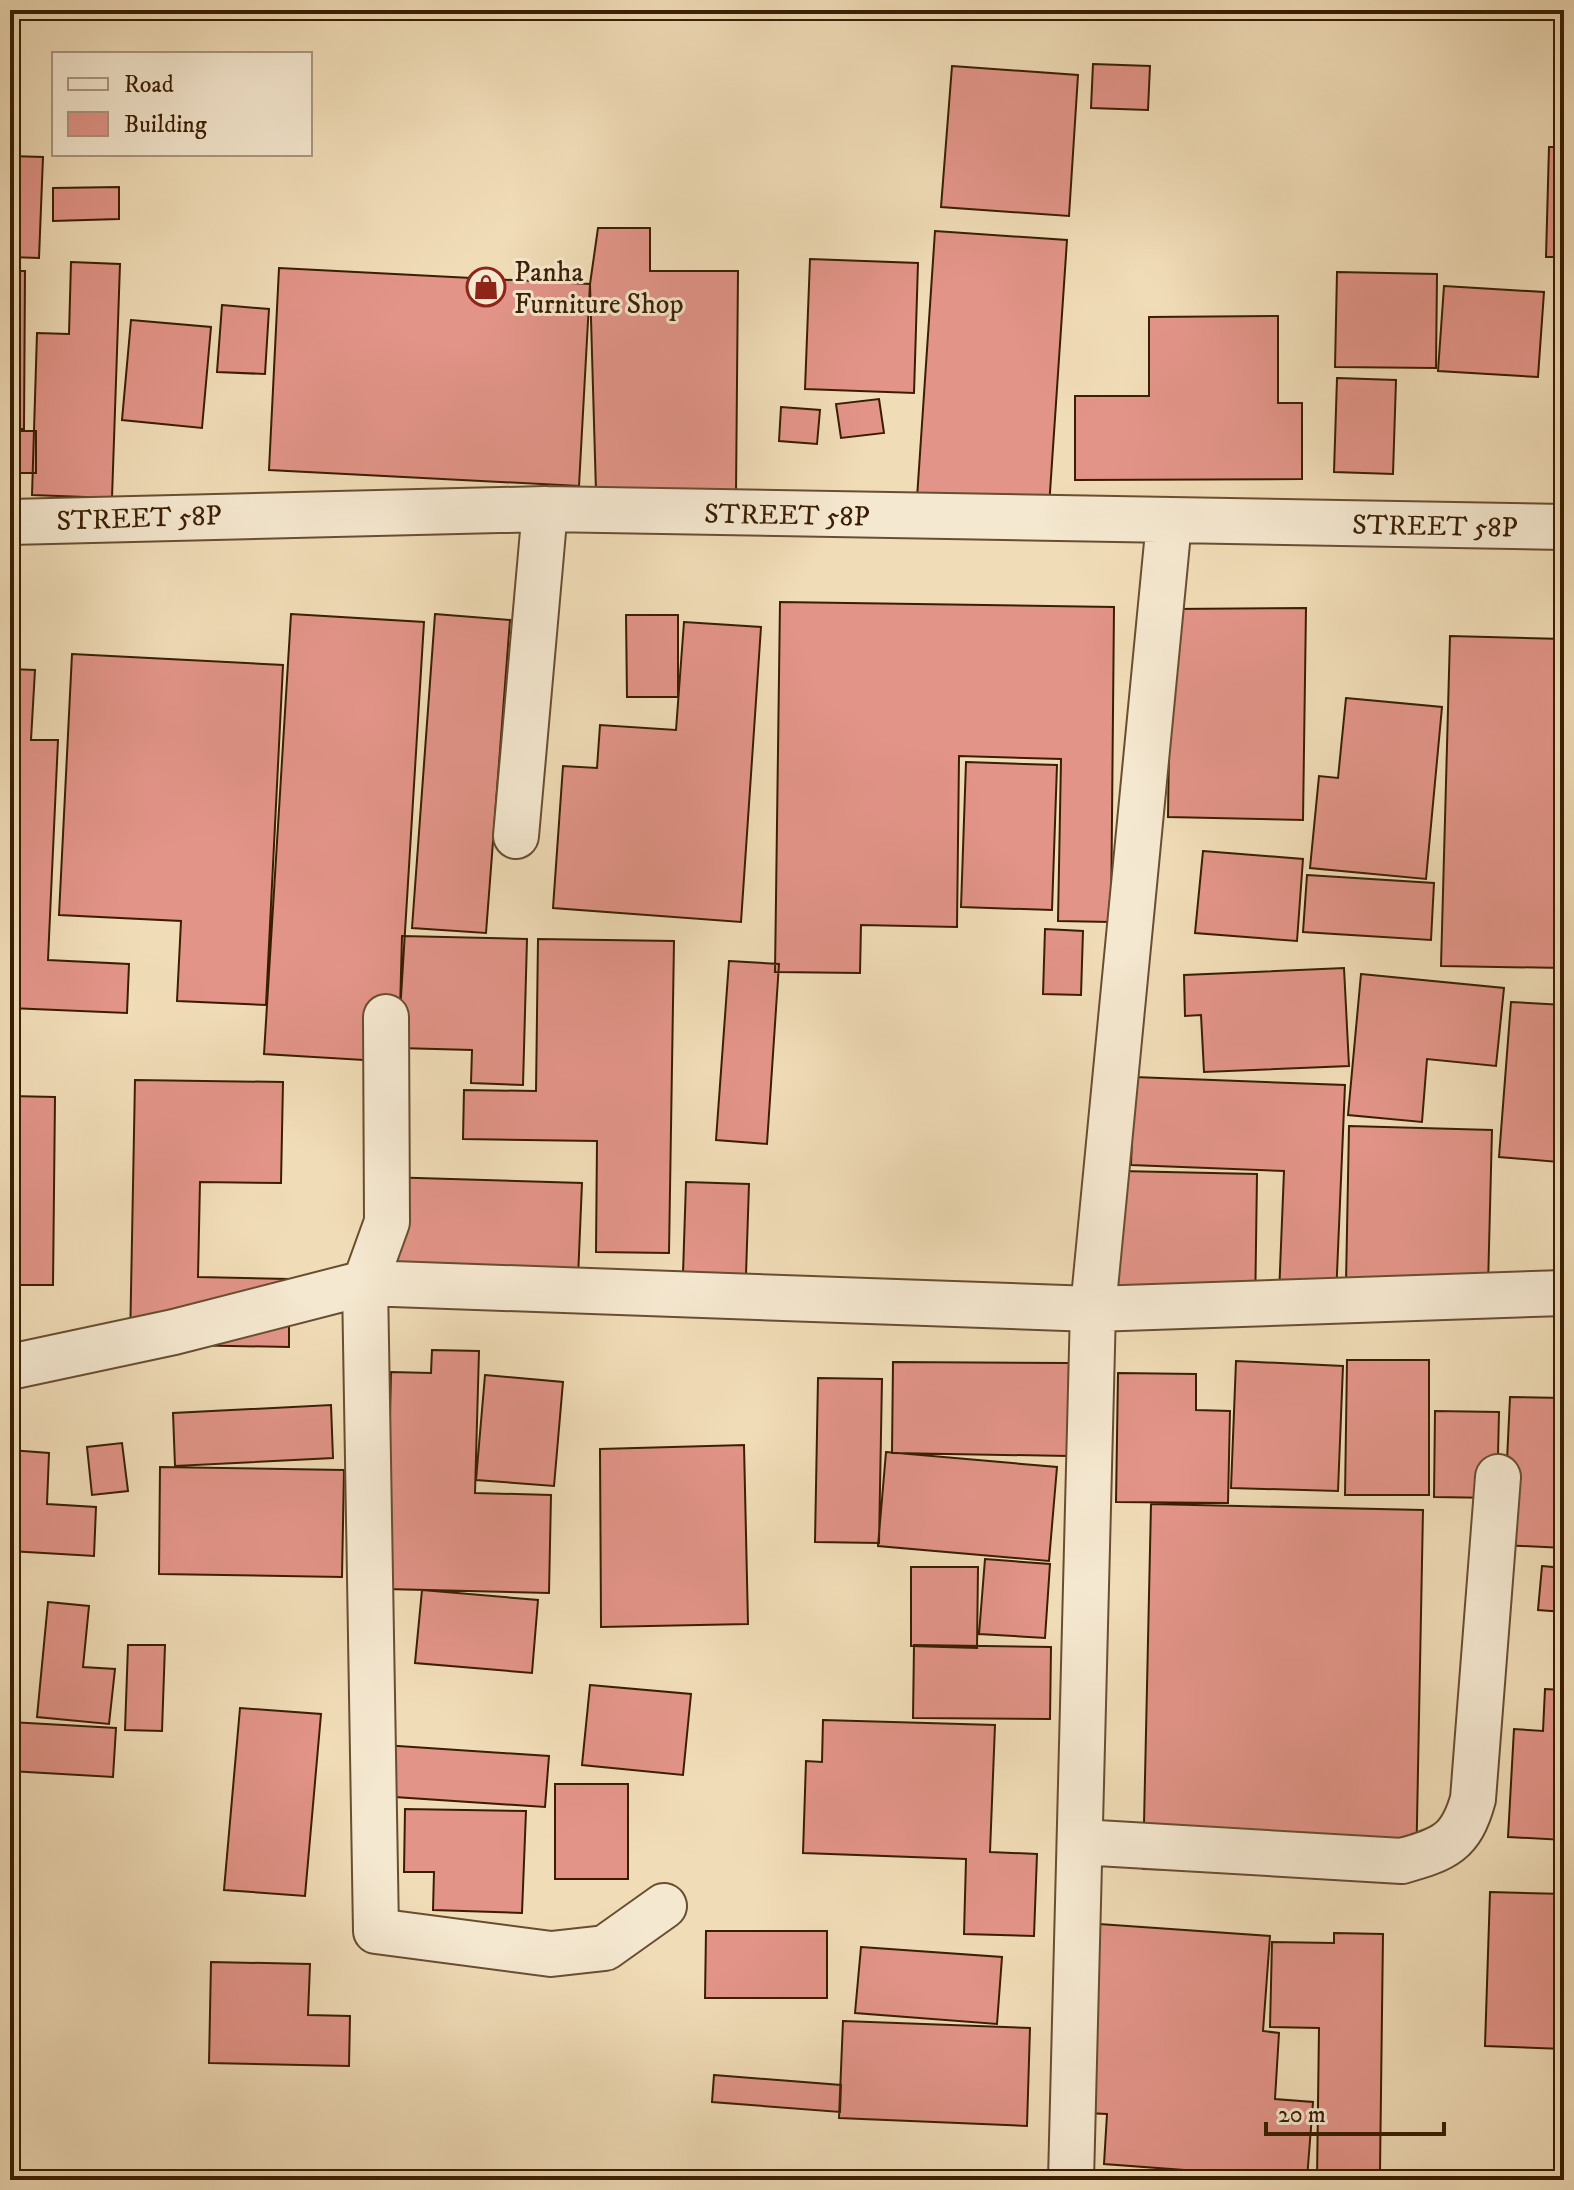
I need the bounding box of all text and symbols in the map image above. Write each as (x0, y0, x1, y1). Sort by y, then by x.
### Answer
legend (52, 52, 312, 156)
text: Road (124, 70, 174, 100)
text: Building (124, 110, 207, 140)
place label: Panha Furniture Shop (514, 255, 684, 322)
shop icon: Panha Furniture Shop (465, 266, 507, 308)
street label: STREET 58P (704, 497, 870, 534)
street label: STREET 58P (56, 498, 222, 539)
street label: STREET 58P (1352, 508, 1518, 545)
scale bar (1266, 2086, 1444, 2136)
text: 20 m (1278, 2100, 1326, 2130)

